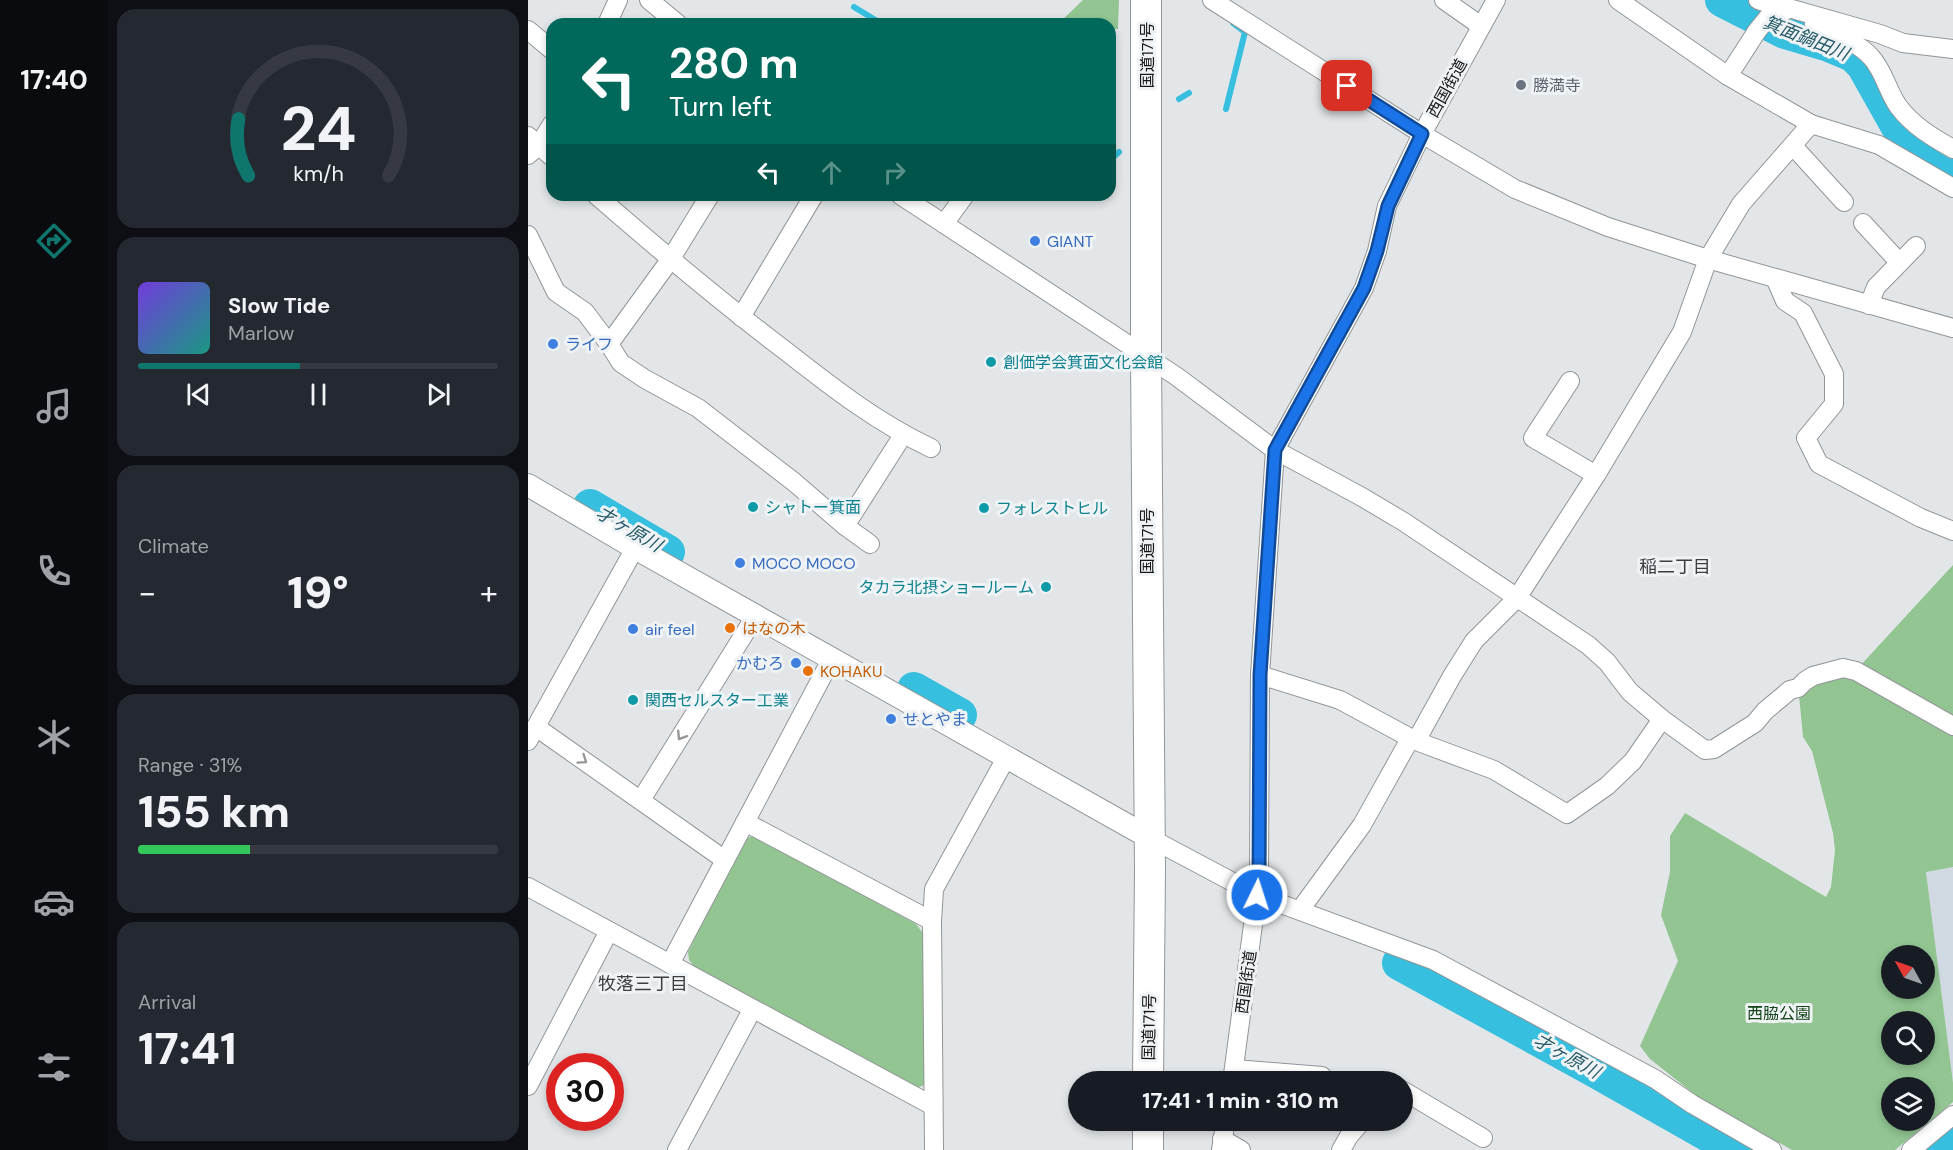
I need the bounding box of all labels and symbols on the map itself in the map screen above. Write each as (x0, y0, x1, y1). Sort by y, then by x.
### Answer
water label: 箕面鍋田川 (1760, 10, 1854, 67)
street label: 国道171号 (1137, 22, 1158, 88)
street label: 西国街道 (1422, 55, 1472, 121)
pin (1321, 60, 1372, 111)
place label: 勝満寺 (1533, 75, 1581, 96)
marker: 勝満寺 (1514, 78, 1528, 92)
place label: GIANT (1047, 231, 1094, 252)
marker: GIANT (1028, 234, 1042, 248)
place label: ライフ (565, 334, 613, 355)
marker: ライフ (546, 337, 560, 351)
place label: 創価学会箕面文化会館 (1003, 352, 1163, 373)
marker: 創価学会箕面文化会館 (984, 355, 998, 369)
place label: シャトー箕面 (765, 497, 861, 518)
place label: フォレストヒル (996, 498, 1108, 519)
marker: シャトー箕面 (746, 500, 760, 514)
water label: 才ヶ原川 (592, 501, 668, 558)
marker: フォレストヒル (977, 501, 991, 515)
street label: 国道171号 (1137, 508, 1158, 574)
place label: MOCO MOCO (752, 553, 856, 574)
district label: 稲二丁目 (1639, 555, 1711, 579)
marker: MOCO MOCO (733, 556, 747, 570)
place label: タカラ北摂ショールーム (858, 577, 1034, 598)
marker: タカラ北摂ショールーム (1039, 580, 1053, 594)
place label: はなの木 (742, 618, 806, 639)
place label: air feel (645, 619, 695, 640)
marker: はなの木 (723, 621, 737, 635)
marker: air feel (626, 622, 640, 636)
place label: かむろ (736, 653, 784, 674)
marker: かむろ (789, 656, 803, 670)
place label: KOHAKU (820, 661, 882, 682)
marker: KOHAKU (801, 664, 815, 678)
place label: 関西セルスター工業 (645, 690, 789, 711)
marker: 関西セルスター工業 (626, 693, 640, 707)
place label: せとやま (903, 709, 967, 730)
marker: せとやま (884, 712, 898, 726)
one-way arrow (677, 730, 688, 741)
one-way arrow (577, 753, 588, 764)
position arrow (1225, 863, 1289, 927)
north arrow (1881, 945, 1935, 999)
street label: 西国街道 (1231, 949, 1261, 1015)
district label: 牧落三丁目 (598, 972, 688, 996)
street label: 国道171号 (1138, 994, 1160, 1060)
park label: 西脇公園 (1747, 1003, 1811, 1024)
water label: 才ヶ原川 (1530, 1028, 1606, 1085)
speed limit sign: 30 (546, 1053, 624, 1131)

